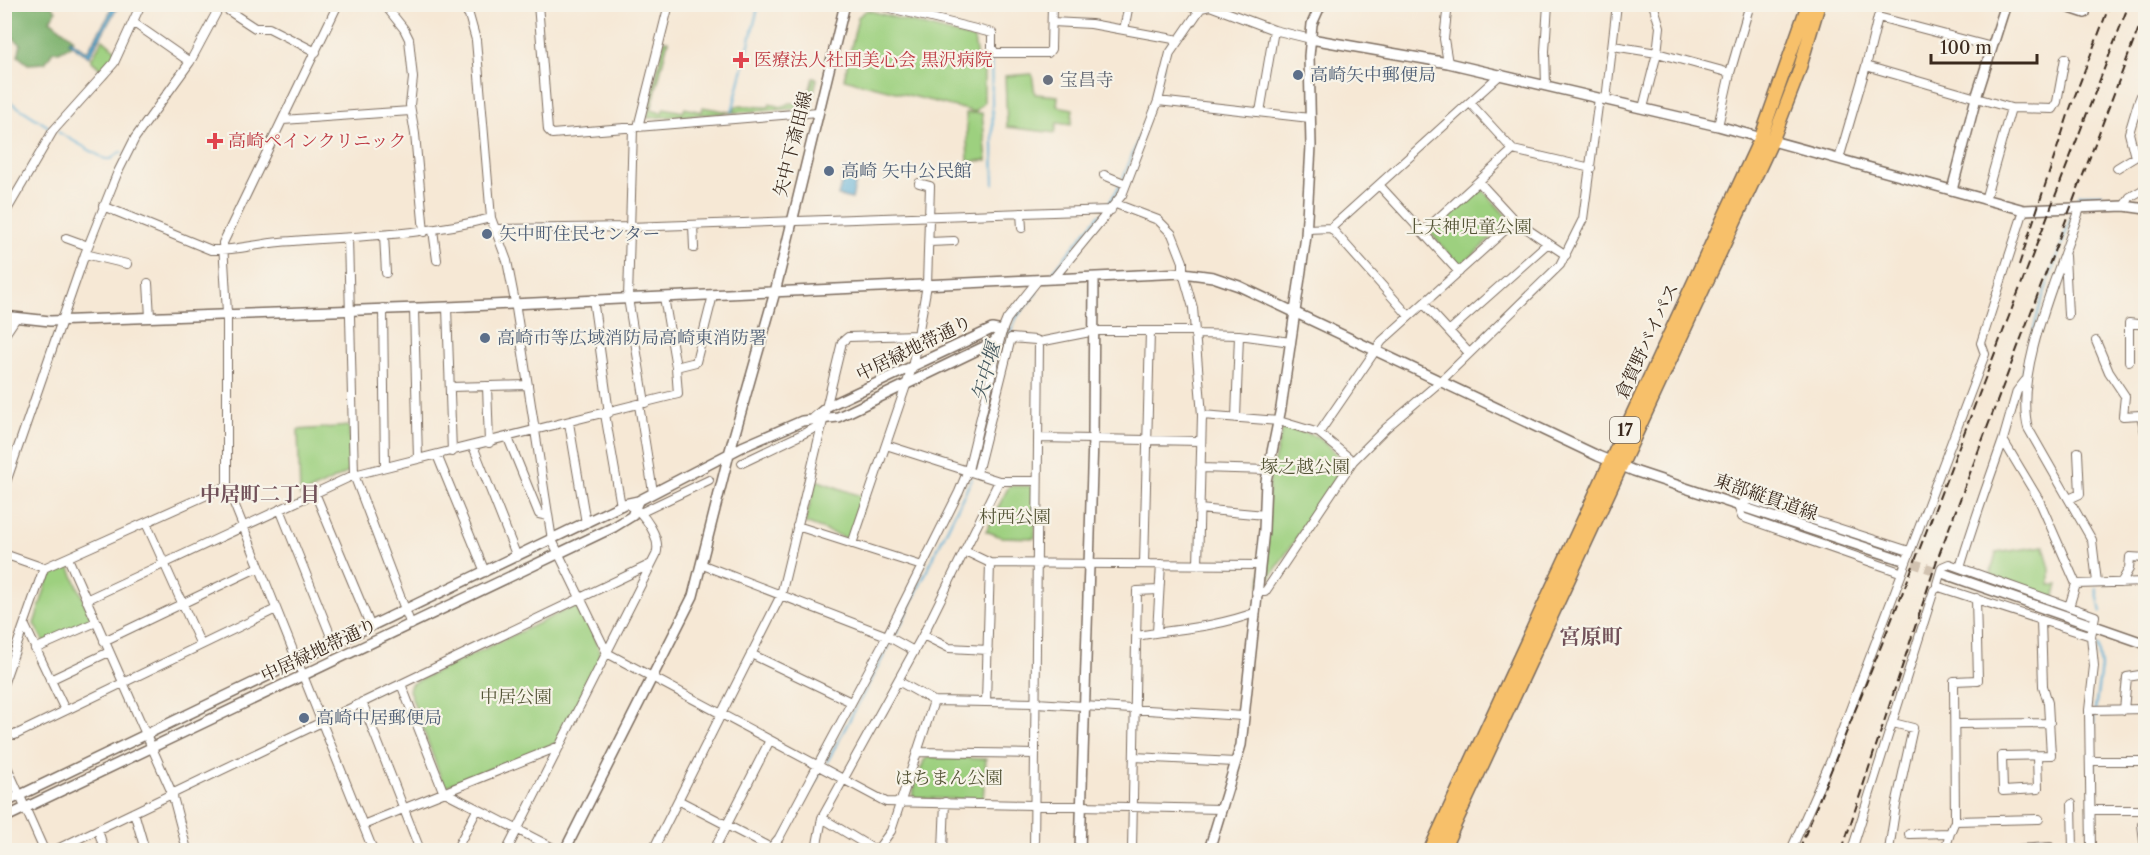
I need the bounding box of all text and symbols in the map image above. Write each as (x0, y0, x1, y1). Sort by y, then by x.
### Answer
scale bar (1931, 27, 2038, 65)
text: 100 m (1940, 37, 1992, 59)
place label: 医療法人社団美心会 黒沢病院 (754, 49, 993, 71)
marker: 医療法人社団美心会 黒沢病院 (732, 51, 750, 69)
place label: 高崎矢中郵便局 (1310, 64, 1436, 86)
marker: 高崎矢中郵便局 (1291, 68, 1305, 82)
place label: 宝昌寺 (1060, 69, 1114, 91)
marker: 宝昌寺 (1041, 73, 1055, 87)
street label: 矢中下斎田線 (769, 89, 817, 199)
place label: 高崎ペインクリニック (228, 130, 407, 152)
marker: 高崎ペインクリニック (206, 132, 224, 150)
place label: 高崎 矢中公民館 (841, 160, 972, 182)
marker: 高崎 矢中公民館 (822, 164, 836, 178)
park label: 上天神児童公園 (1406, 216, 1532, 238)
place label: 矢中町住民センター (499, 223, 660, 245)
marker: 矢中町住民センター (480, 227, 494, 241)
street label: 倉賀野バイパス (1610, 279, 1684, 403)
street label: 中居緑地帯通り (853, 310, 975, 386)
place label: 高崎市等広域消防局高崎東消防署 (497, 327, 767, 349)
marker: 高崎市等広域消防局高崎東消防署 (478, 331, 492, 345)
water label: 矢中堰 (967, 337, 1006, 404)
road number: 17 (1610, 417, 1640, 443)
park label: 塚之越公園 (1260, 456, 1350, 478)
street label: 東部縦貫道線 (1711, 469, 1821, 525)
district label: 中居町二丁目 (200, 482, 320, 506)
park label: 村西公園 (979, 506, 1051, 528)
street label: 中居緑地帯通り (257, 613, 381, 687)
district label: 宮原町 (1560, 624, 1623, 649)
park label: 中居公園 (480, 686, 552, 708)
place label: 高崎中居郵便局 (316, 707, 442, 729)
marker: 高崎中居郵便局 (297, 711, 311, 725)
park label: はちまん公園 (895, 767, 1003, 789)

